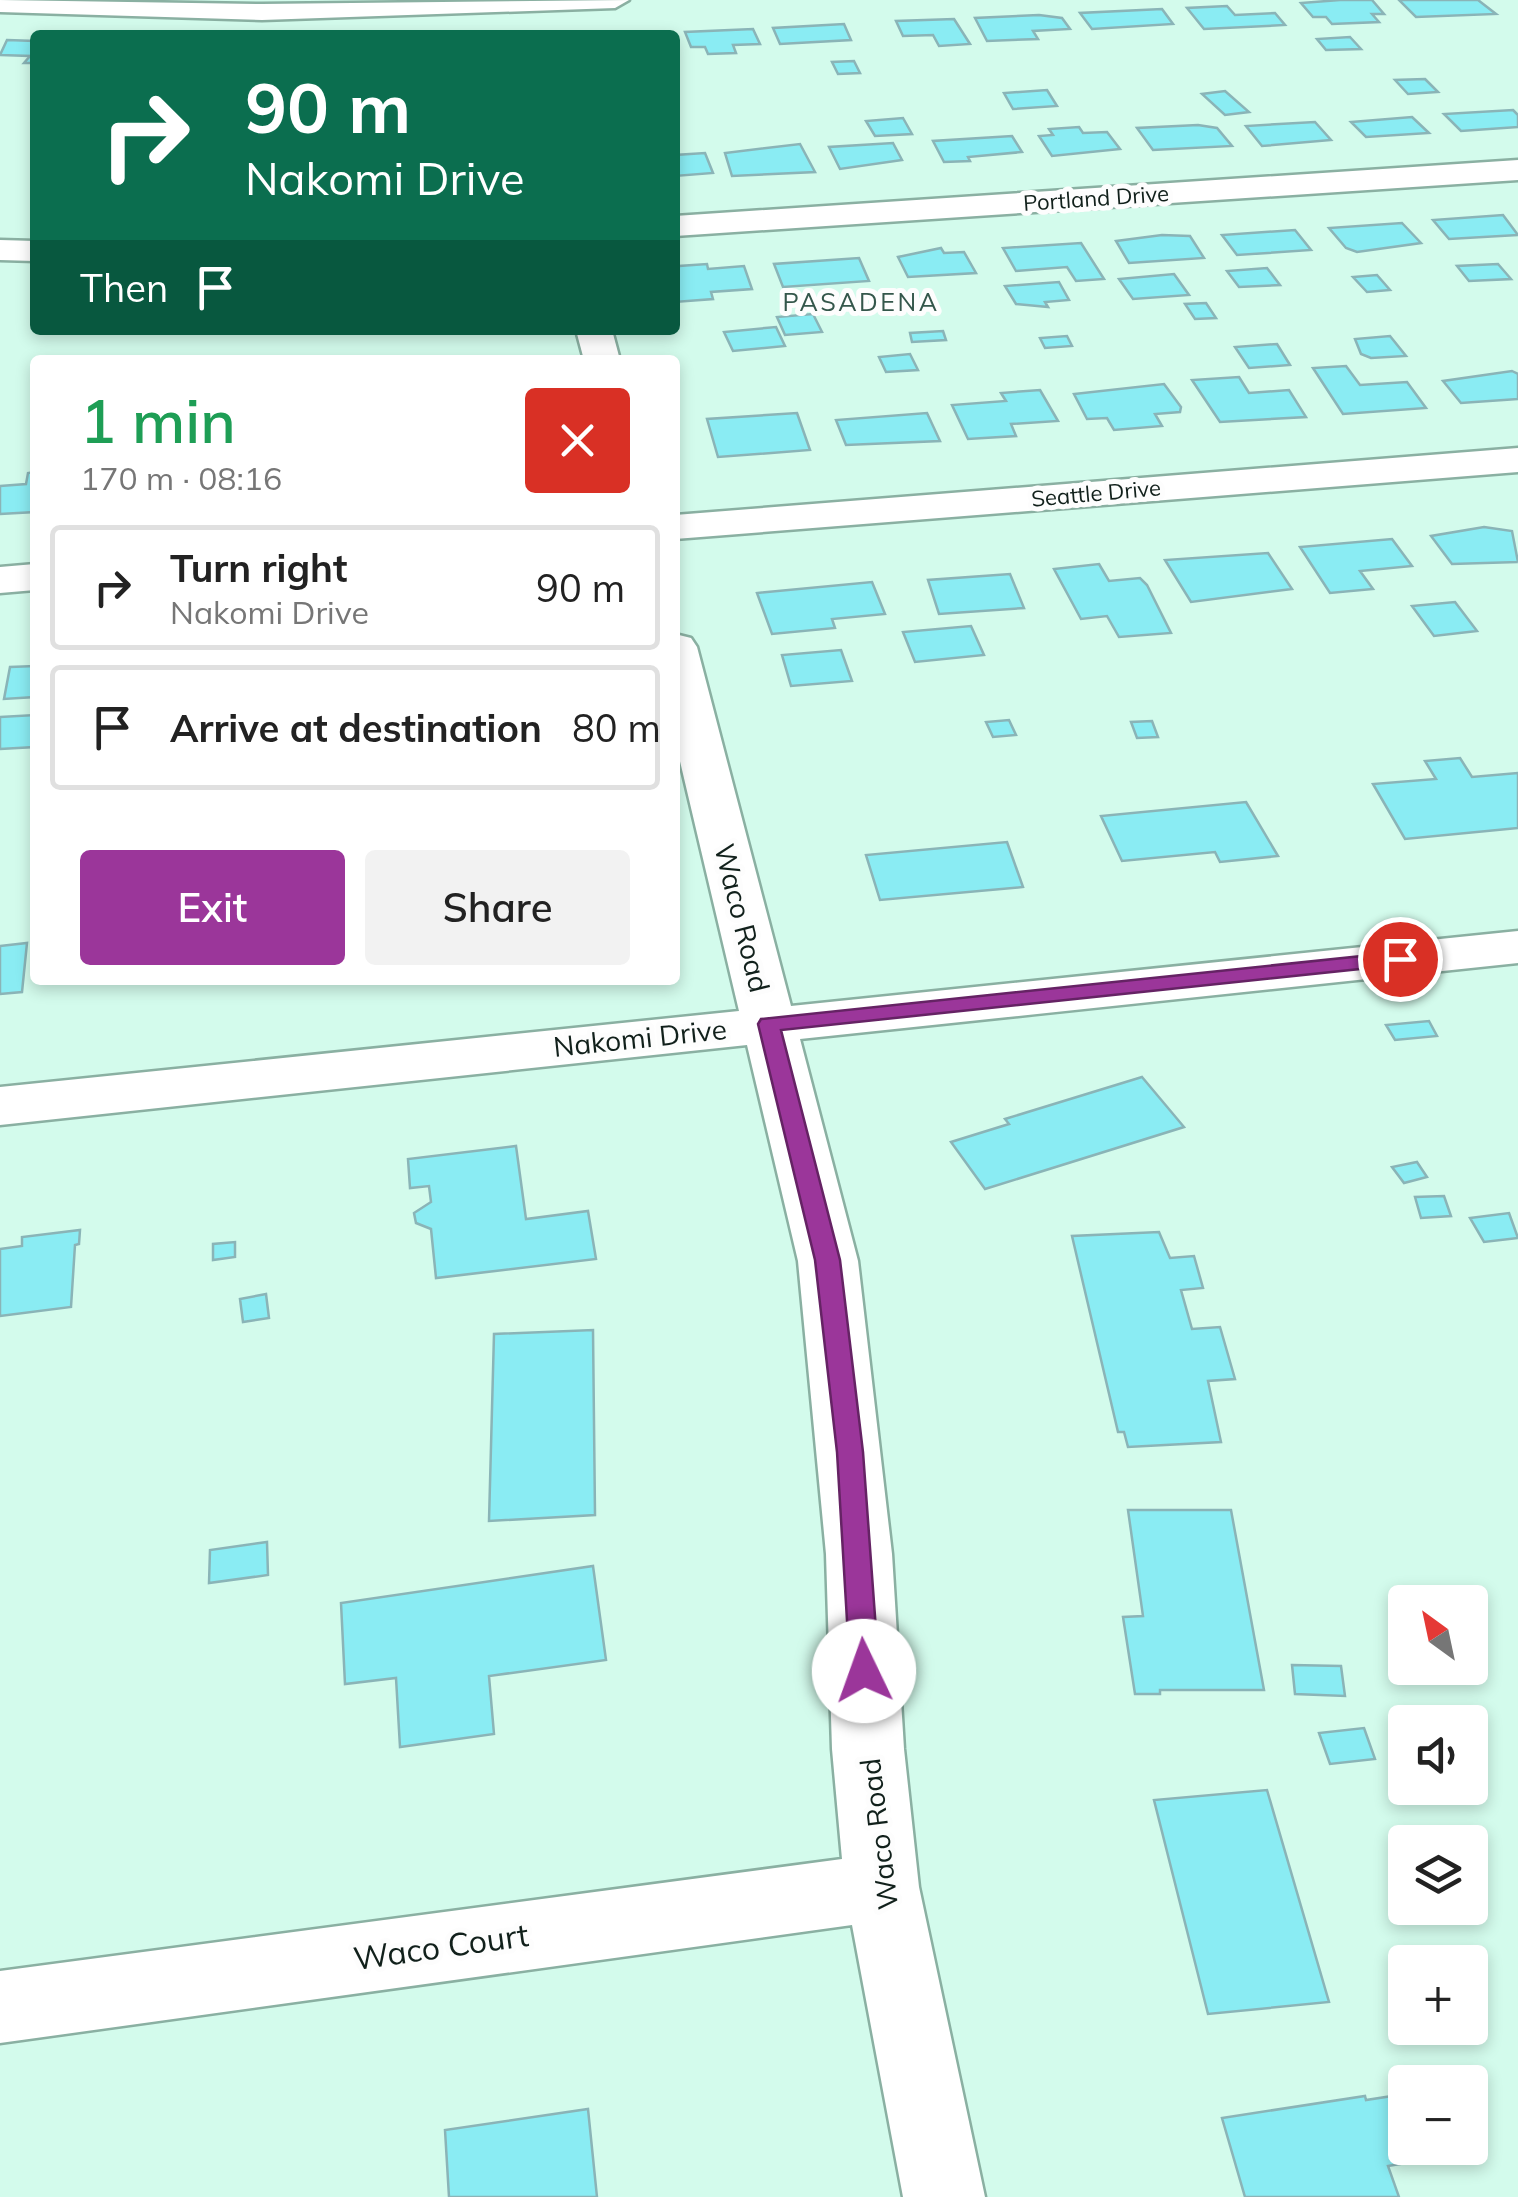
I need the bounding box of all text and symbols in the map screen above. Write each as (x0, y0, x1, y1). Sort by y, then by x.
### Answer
text: 90 m (245, 63, 411, 151)
icon: right (80, 70, 210, 200)
text: Nakomi Drive (245, 150, 525, 206)
street label: Portland Drive (1022, 179, 1170, 217)
icon: arrive (188, 260, 243, 315)
text: Then (80, 264, 168, 312)
district label: PASADENA (782, 286, 940, 317)
text: 1 min (80, 383, 236, 458)
button: close (525, 388, 630, 493)
text: 170 m · 08:16 (80, 458, 282, 498)
street label: Seattle Drive (1030, 473, 1162, 513)
text: Turn right (170, 544, 347, 592)
icon: right (85, 560, 140, 615)
text: 90 m (536, 564, 625, 612)
text: Nakomi Drive (170, 592, 369, 632)
icon: arrive (85, 700, 140, 755)
text: Arrive at destination (170, 704, 542, 752)
text: 80 m (572, 704, 661, 752)
street label: Waco Road (707, 840, 778, 996)
button: Exit (80, 850, 345, 965)
button: Share (365, 850, 630, 965)
pin (1358, 917, 1443, 1002)
icon: arrive (1373, 932, 1428, 987)
street label: Nakomi Drive (552, 1011, 728, 1064)
north arrow (1388, 1585, 1488, 1685)
map controls (1388, 1585, 1488, 2165)
position arrow (812, 1619, 916, 1723)
button: sound (1388, 1705, 1488, 1805)
street label: Waco Road (852, 1757, 905, 1912)
button: layers (1388, 1825, 1488, 1925)
street label: Waco Court (351, 1914, 531, 1978)
button: + (1388, 1945, 1488, 2045)
button: − (1388, 2065, 1488, 2165)

